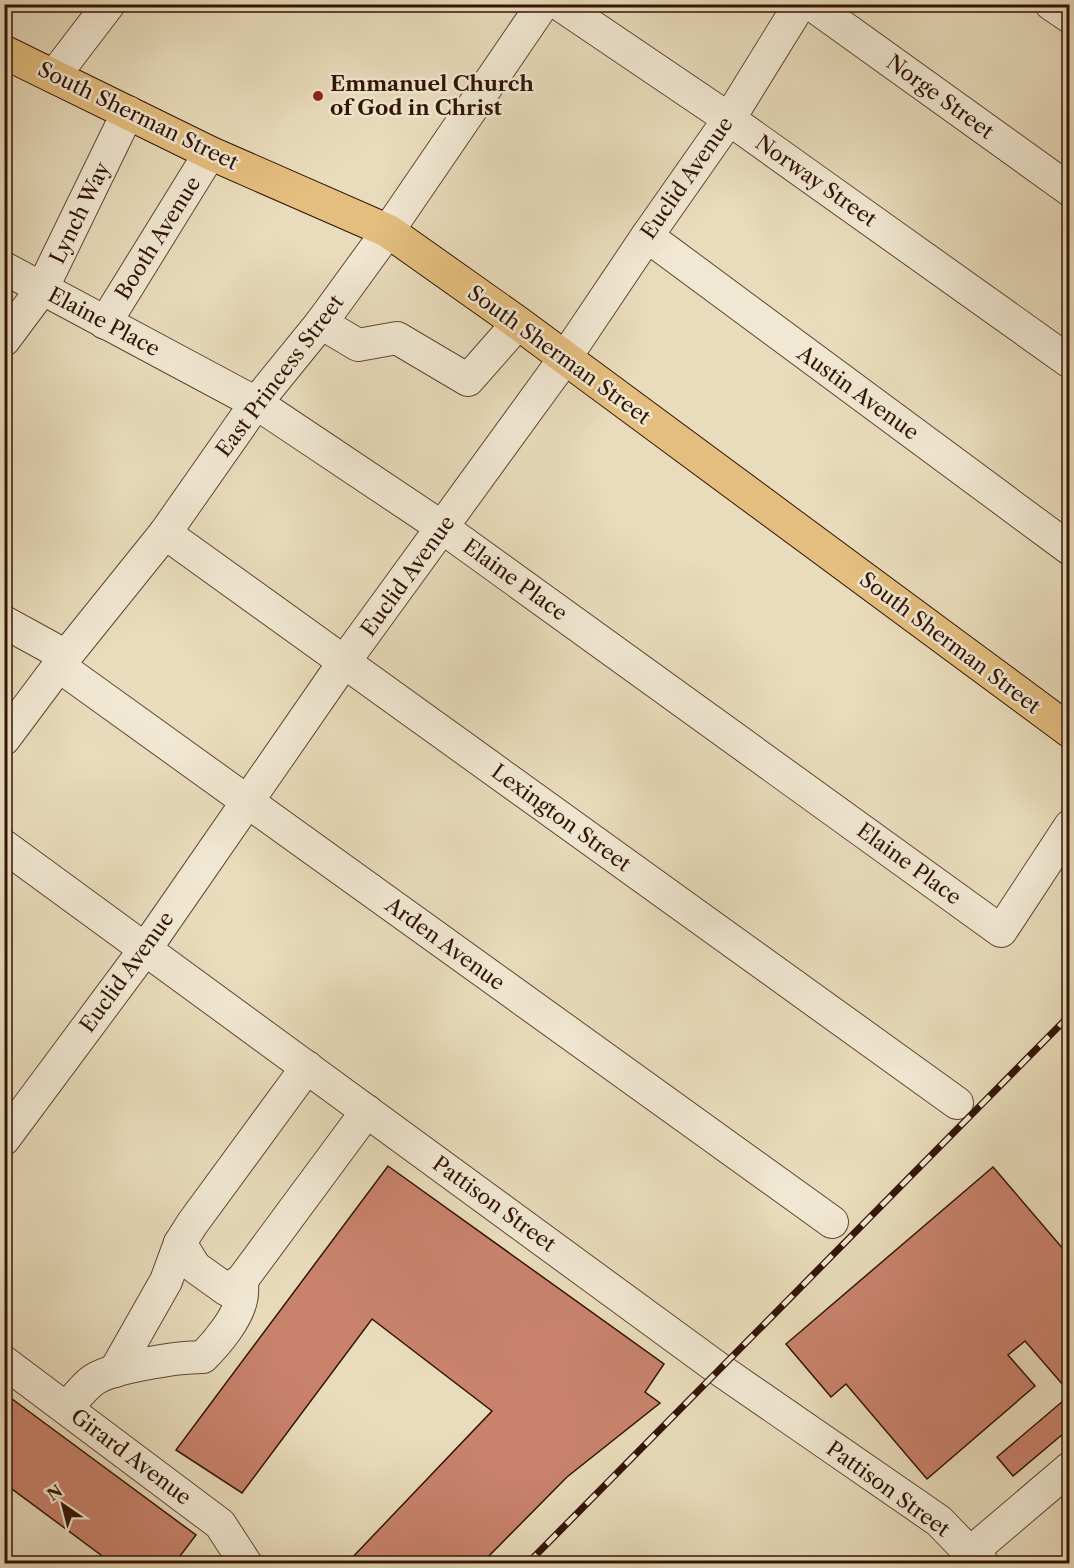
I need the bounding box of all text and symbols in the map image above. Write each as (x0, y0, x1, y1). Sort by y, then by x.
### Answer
street label: Norge Street (882, 49, 999, 144)
street label: South Sherman Street (34, 56, 243, 175)
place label: Emmanuel Church of God in Christ (330, 71, 534, 120)
marker: Emmanuel Church of God in Christ (311, 89, 325, 103)
street label: Euclid Avenue (635, 112, 738, 244)
street label: Norway Street (751, 130, 882, 232)
street label: Lynch Way (44, 158, 115, 268)
street label: Booth Avenue (110, 172, 205, 304)
street label: South Sherman Street (463, 280, 656, 430)
street label: Elaine Place (44, 282, 164, 361)
street label: East Princess Street (211, 289, 349, 462)
street label: Austin Avenue (792, 340, 924, 445)
street label: Euclid Avenue (355, 510, 460, 641)
street label: Elaine Place (458, 533, 572, 626)
street label: South Sherman Street (855, 566, 1046, 719)
street label: Lexington Street (487, 759, 636, 877)
street label: Elaine Place (852, 817, 966, 910)
street label: Arden Avenue (380, 891, 510, 995)
street label: Euclid Avenue (74, 906, 179, 1037)
street label: Pattison Street (428, 1151, 561, 1257)
street label: Girard Avenue (66, 1403, 196, 1510)
street label: Pattison Street (822, 1436, 955, 1542)
north arrow (33, 1475, 93, 1535)
text: N (43, 1480, 66, 1505)

